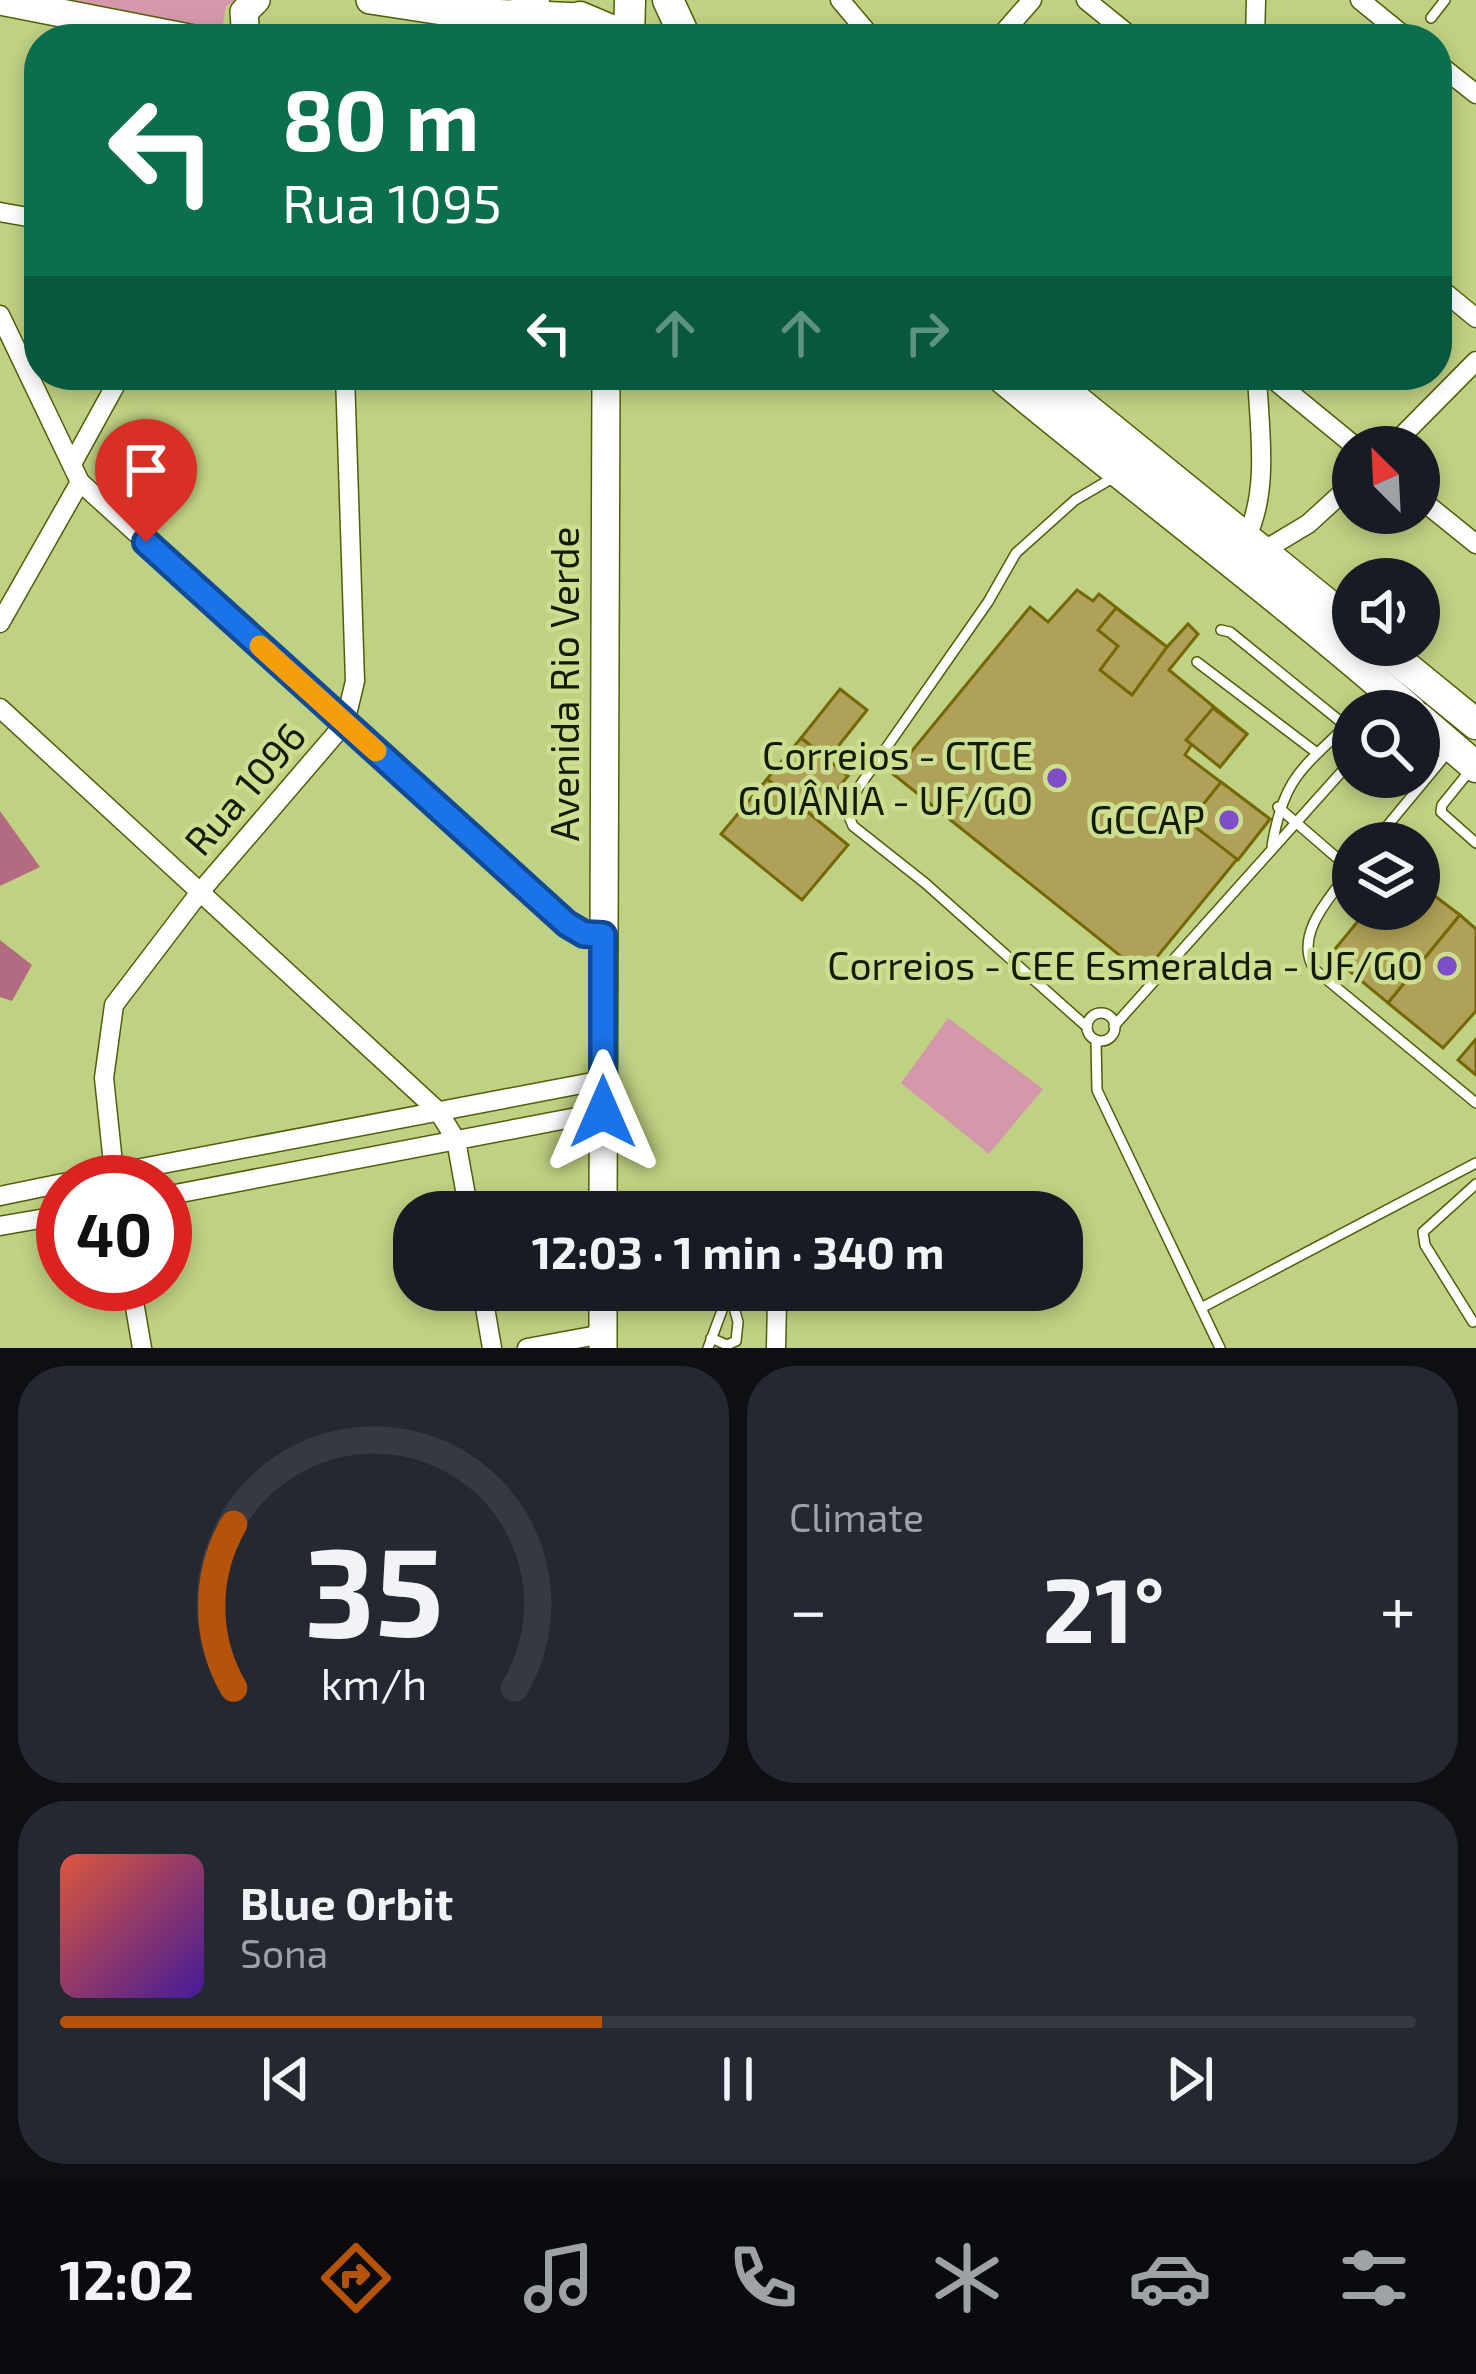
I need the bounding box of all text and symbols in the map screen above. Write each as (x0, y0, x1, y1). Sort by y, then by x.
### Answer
text: 80 m (282, 67, 479, 168)
icon: left (84, 72, 240, 228)
text: Rua 1095 (282, 169, 502, 234)
icon: left (516, 300, 582, 366)
icon: ahead (642, 300, 708, 366)
icon: ahead (768, 300, 834, 366)
icon: right (894, 300, 960, 366)
pin (95, 419, 197, 542)
north arrow (1332, 426, 1440, 534)
map controls (1332, 426, 1440, 930)
icon: arrive (113, 437, 179, 503)
street label: Avenida Rio Verde (540, 526, 587, 842)
button: sound (1332, 558, 1440, 666)
button: search (1332, 690, 1440, 798)
street label: Rua 1096 (174, 712, 314, 864)
place label: Correios - CTCE GOIÂNIA - UF/GO (738, 731, 1033, 823)
marker: Correios - CTCE GOIÂNIA - UF/GO (1044, 765, 1070, 791)
place label: GCCAP (1089, 795, 1205, 842)
marker: GCCAP (1216, 807, 1242, 833)
button: layers (1332, 822, 1440, 930)
place label: Correios - CEE Esmeralda - UF/GO (827, 941, 1423, 988)
marker: Correios - CEE Esmeralda - UF/GO (1434, 953, 1460, 979)
position arrow (540, 1049, 666, 1175)
speed limit sign: 40 (36, 1155, 192, 1311)
text: 12:03 · 1 min · 340 m (532, 1224, 944, 1278)
text: Climate (789, 1493, 924, 1540)
text: 35 (304, 1512, 443, 1662)
text: 21° (1043, 1553, 1165, 1661)
text: − (789, 1568, 828, 1647)
text: + (1380, 1568, 1416, 1647)
text: km/h (320, 1656, 427, 1708)
text: Blue Orbit (240, 1875, 453, 1929)
text: Sona (240, 1929, 328, 1976)
icon: previous (253, 2046, 319, 2112)
icon: pause (705, 2046, 771, 2112)
icon: next (1157, 2046, 1223, 2112)
icon: directions (314, 2236, 398, 2320)
icon: music (517, 2236, 601, 2320)
icon: phone (721, 2236, 805, 2320)
icon: climate (925, 2236, 1009, 2320)
icon: car (1128, 2236, 1212, 2320)
icon: filters (1332, 2236, 1416, 2320)
text: 12:02 (60, 2246, 194, 2311)

